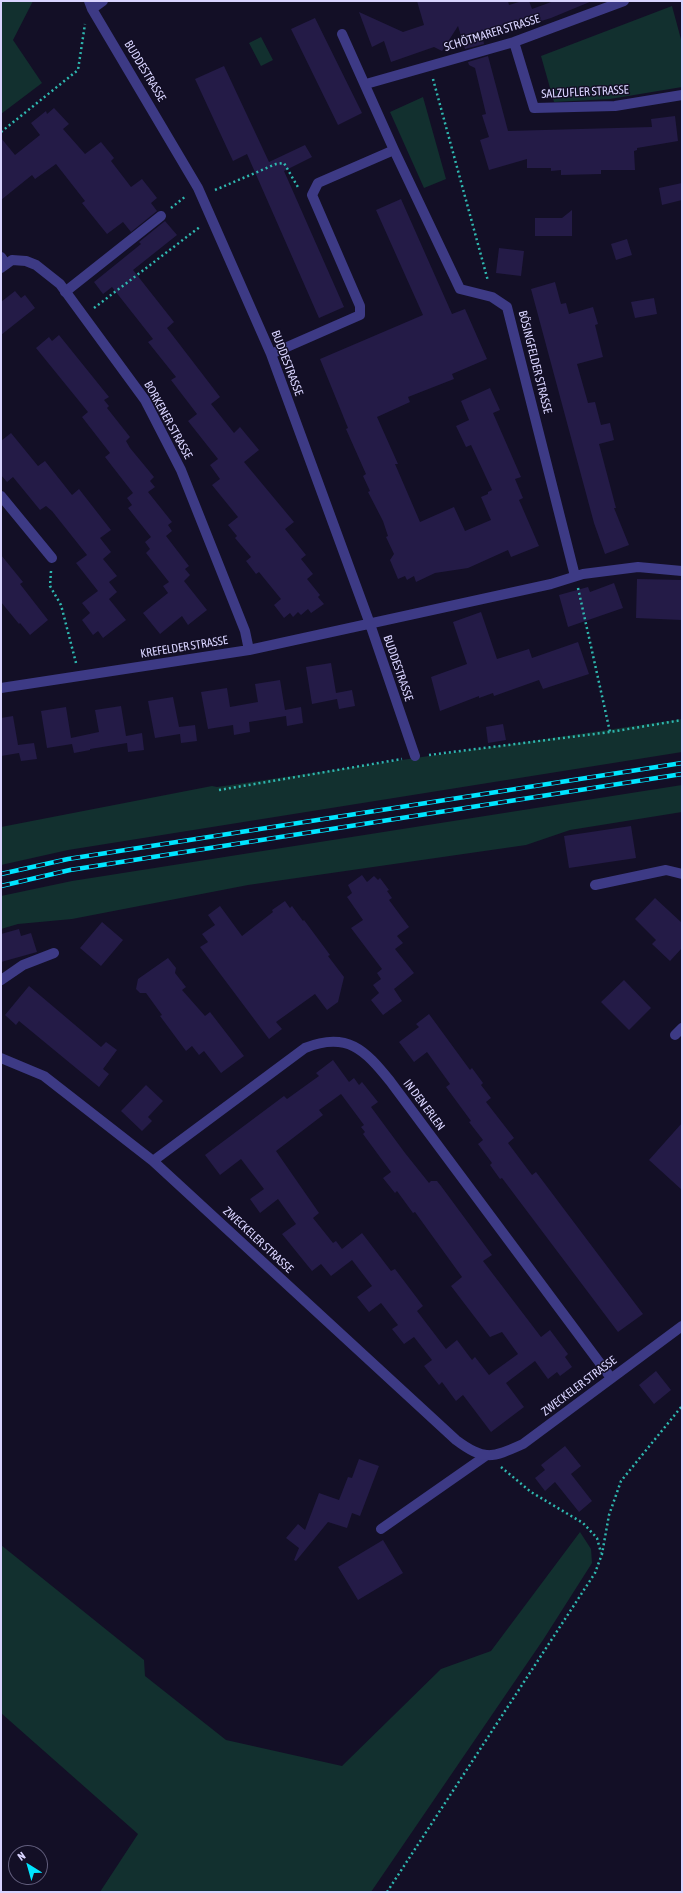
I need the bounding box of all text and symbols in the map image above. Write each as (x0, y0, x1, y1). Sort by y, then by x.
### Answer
street label: SCHÖTMARER STRASSE (442, 12, 542, 54)
street label: BUDDESTRASSE (121, 38, 169, 104)
street label: SALZUFLER STRASSE (541, 83, 629, 101)
street label: BÖSINGFELDER STRASSE (515, 309, 555, 415)
street label: BUDDESTRASSE (268, 328, 306, 398)
street label: BORKENER STRASSE (141, 379, 195, 461)
street label: KREFELDER STRASSE (139, 633, 229, 661)
street label: BUDDESTRASSE (380, 633, 416, 703)
street label: IN DEN ERLEN (400, 1077, 448, 1133)
street label: ZWECKELER STRASSE (220, 1204, 296, 1276)
street label: ZWECKELER STRASSE (539, 1353, 619, 1419)
north arrow (8, 1845, 48, 1885)
text: N (15, 1849, 28, 1863)

